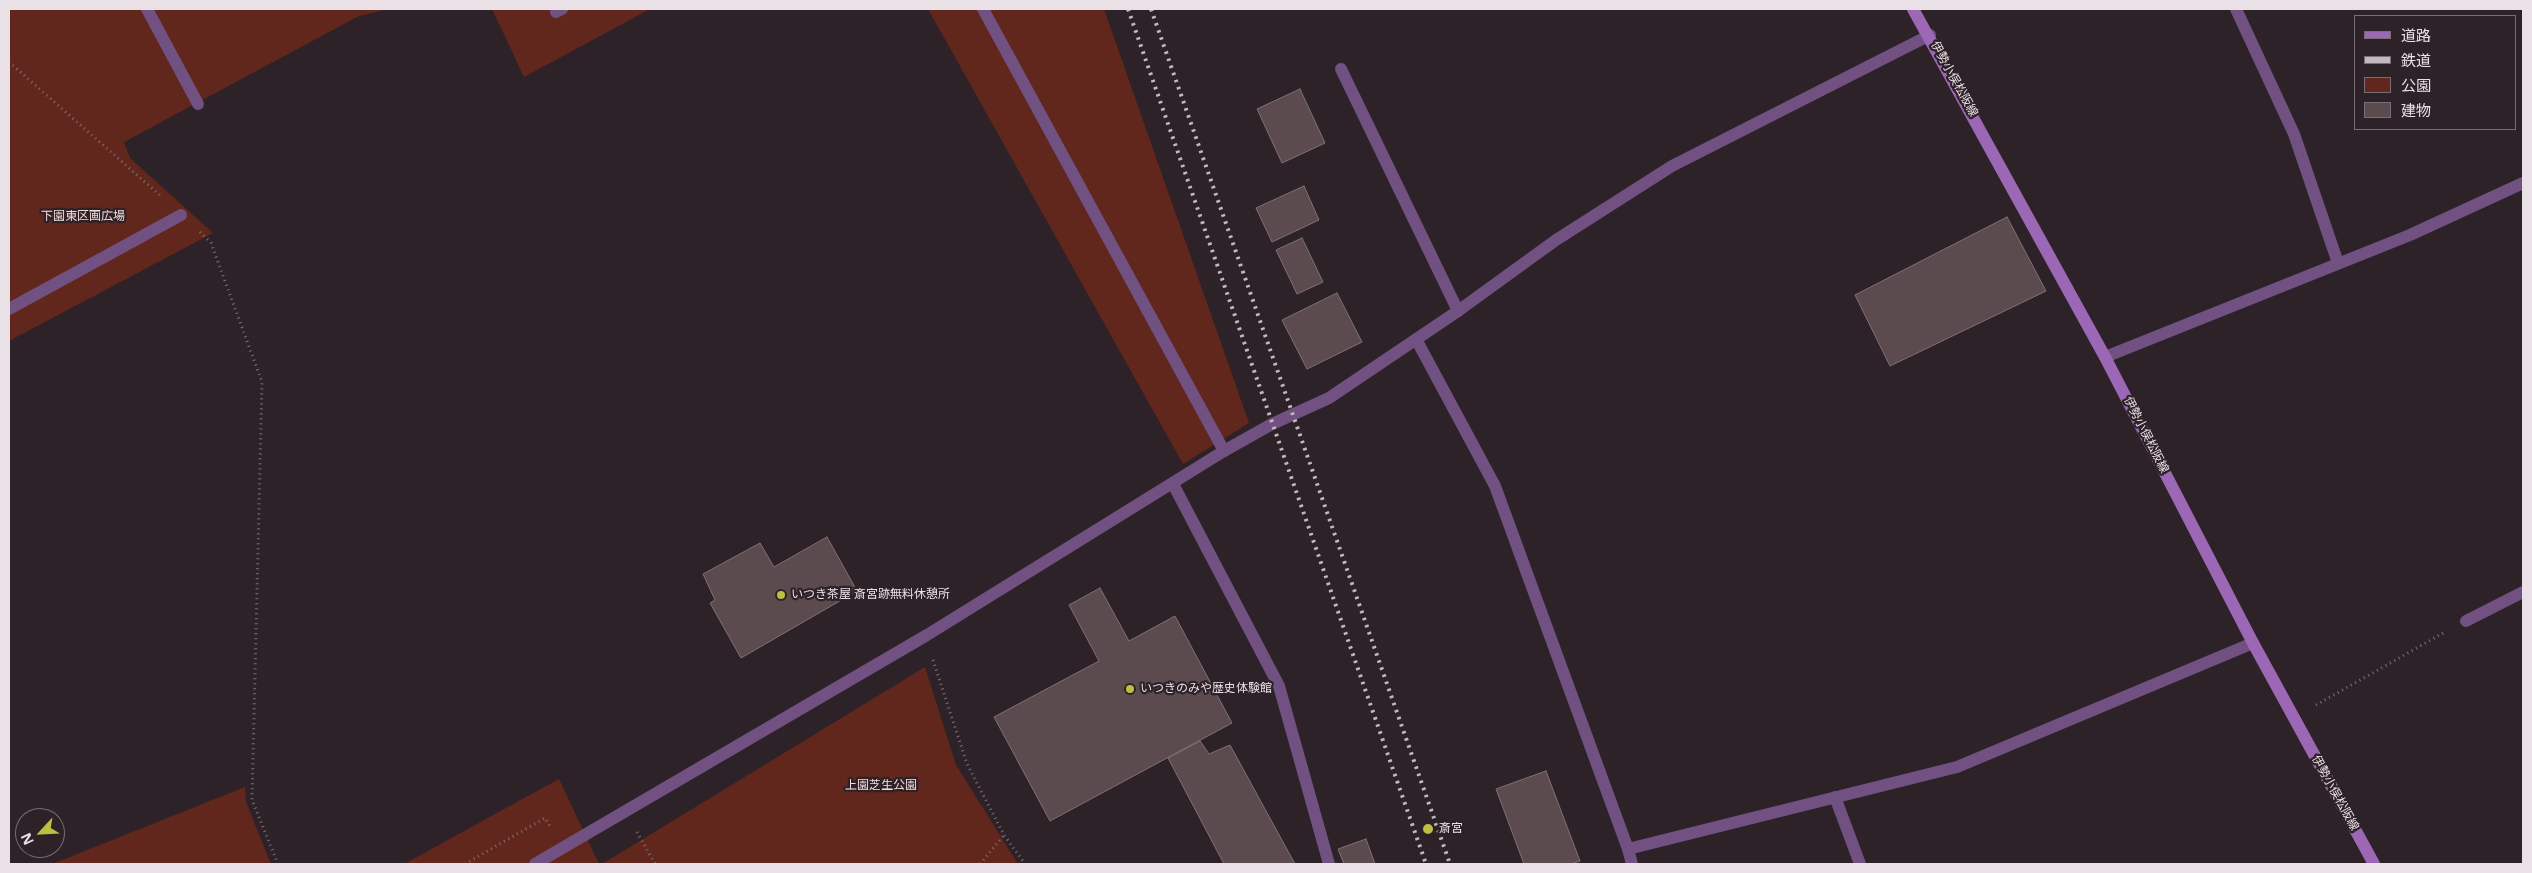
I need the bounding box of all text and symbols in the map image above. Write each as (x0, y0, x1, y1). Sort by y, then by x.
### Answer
legend (2354, 15, 2517, 130)
text: 道路 (2401, 25, 2431, 45)
street label: 伊勢小俣松阪線 (1927, 39, 1981, 119)
text: 鉄道 (2401, 50, 2431, 70)
text: 公園 (2401, 75, 2431, 95)
text: 建物 (2401, 100, 2431, 120)
park label: 下園東区画広場 (41, 210, 125, 224)
street label: 伊勢小俣松阪線 (2121, 394, 2171, 476)
place label: いつき茶屋 斎宮跡無料休憩所 (791, 588, 950, 602)
marker: いつき茶屋 斎宮跡無料休憩所 (775, 589, 787, 601)
place label: いつきのみや歴史体験館 (1140, 682, 1272, 696)
marker: いつきのみや歴史体験館 (1124, 683, 1136, 695)
street label: 伊勢小俣松阪線 (2308, 753, 2362, 833)
park label: 上園芝生公園 (845, 779, 917, 793)
north arrow (15, 808, 65, 858)
marker: 斎宮 (1421, 822, 1435, 836)
place label: 斎宮 (1439, 822, 1463, 836)
text: N (16, 830, 38, 848)

